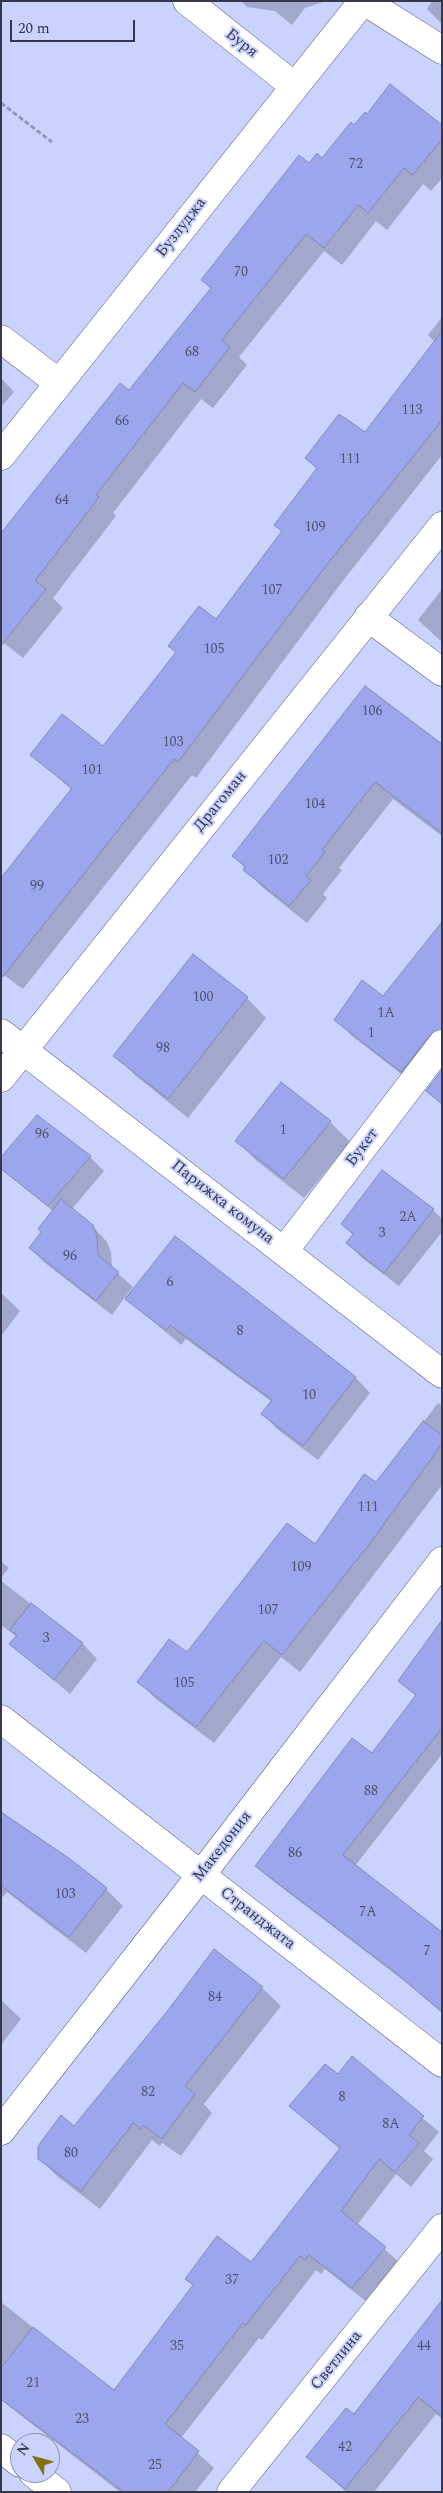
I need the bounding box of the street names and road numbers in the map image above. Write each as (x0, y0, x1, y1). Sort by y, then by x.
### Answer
street label: Буря (221, 25, 261, 63)
street label: Бузлуджа (153, 194, 211, 262)
street label: Драгоман (191, 768, 251, 836)
street label: Букет (343, 1125, 383, 1171)
street label: Парижка комуна (167, 1157, 277, 1249)
street label: Македония (189, 1808, 257, 1886)
street label: Странджата (216, 1884, 298, 1954)
street label: Светлина (307, 2327, 367, 2395)

